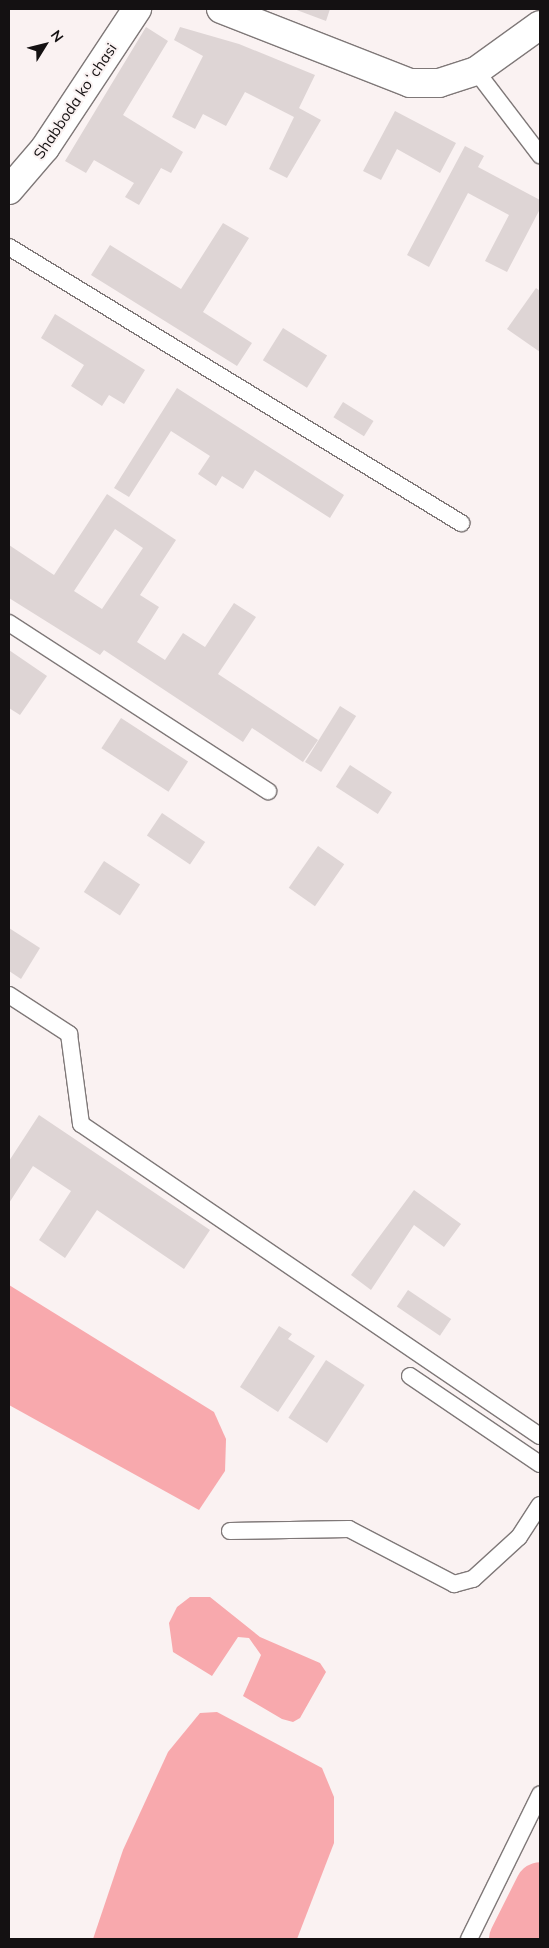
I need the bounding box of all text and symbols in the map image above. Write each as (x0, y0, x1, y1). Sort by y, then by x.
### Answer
north arrow (20, 20, 70, 70)
text: N (47, 27, 68, 46)
street label: Shabboda koʻchasi (30, 40, 120, 162)

